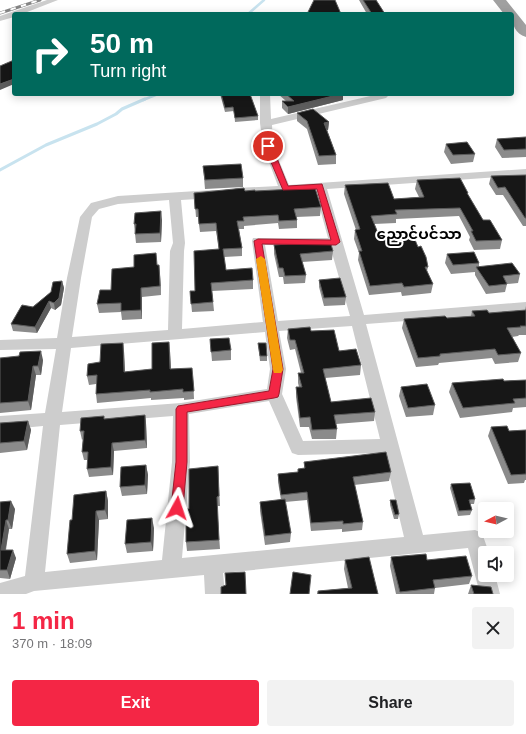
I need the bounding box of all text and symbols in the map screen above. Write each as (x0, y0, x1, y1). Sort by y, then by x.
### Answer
icon: right (24, 28, 76, 80)
text: 50 m (90, 28, 154, 59)
text: Turn right (90, 61, 166, 81)
pin (251, 129, 285, 163)
icon: arrive (257, 135, 279, 157)
district label: ညောင်ပင်သာ (376, 224, 462, 246)
position arrow (156, 487, 198, 529)
north arrow (478, 502, 514, 538)
map controls (478, 502, 514, 582)
button: sound (478, 546, 514, 582)
text: 1 min (12, 607, 75, 634)
button: close (472, 607, 514, 649)
text: 370 m · 18:09 (12, 636, 92, 651)
button: Exit (12, 680, 259, 726)
button: Share (267, 680, 514, 726)

